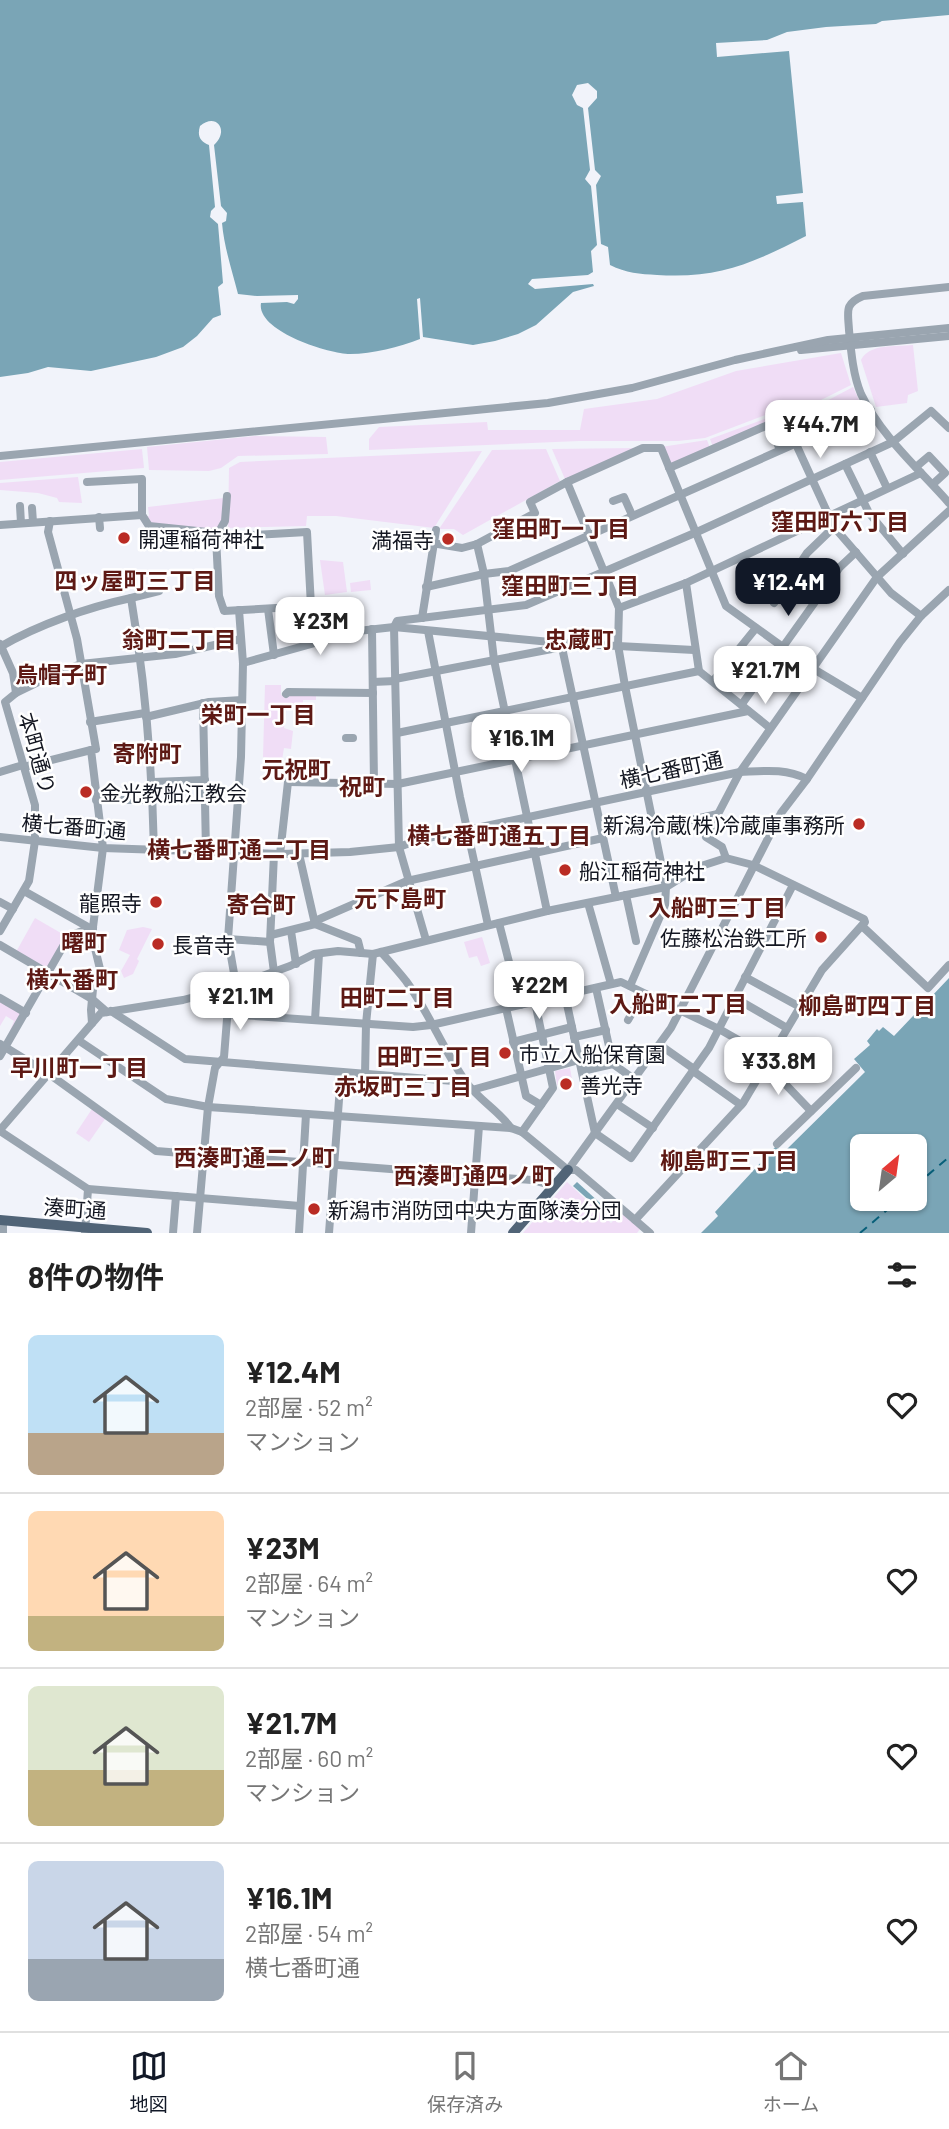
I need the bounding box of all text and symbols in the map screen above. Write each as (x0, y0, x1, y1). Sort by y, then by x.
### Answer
pin: ¥44.7M (763, 400, 877, 460)
text: ¥44.7M (781, 409, 859, 437)
district label: 窪田町六丁目 (771, 507, 909, 535)
district label: 窪田町一丁目 (492, 514, 630, 542)
place label: 開運稲荷神社 (138, 526, 264, 551)
place label: 満福寺 (371, 527, 434, 552)
marker: 開運稲荷神社 (116, 530, 132, 546)
marker: 満福寺 (440, 531, 456, 547)
pin: ¥12.4M (731, 558, 845, 618)
district label: 四ッ屋町三丁目 (55, 566, 216, 594)
text: ¥12.4M (751, 567, 825, 595)
district label: 窪田町三丁目 (501, 571, 639, 599)
pin: ¥23M (279, 598, 361, 657)
text: ¥23M (291, 606, 349, 634)
district label: 翁町二丁目 (122, 625, 237, 653)
district label: 忠蔵町 (545, 625, 614, 653)
pin: ¥21.7M (708, 646, 822, 706)
text: ¥21.7M (730, 655, 800, 683)
district label: 烏帽子町 (15, 660, 107, 688)
district label: 栄町一丁目 (201, 700, 316, 728)
street label: 本町通り (14, 709, 62, 797)
pin: ¥16.1M (464, 714, 578, 774)
text: ¥16.1M (487, 723, 555, 751)
district label: 寄附町 (113, 739, 182, 767)
street label: 横七番町通 (617, 746, 725, 792)
district label: 元祝町 (262, 755, 331, 783)
district label: 祝町 (339, 772, 385, 800)
place label: 金光教船江教会 (100, 780, 247, 805)
marker: 金光教船江教会 (78, 784, 94, 800)
street label: 横七番町通 (21, 809, 127, 843)
place label: 新潟冷蔵(株)冷蔵庫事務所 (603, 812, 845, 837)
marker: 新潟冷蔵(株)冷蔵庫事務所 (851, 816, 867, 832)
district label: 横七番町通五丁目 (407, 821, 591, 849)
district label: 横七番町通二丁目 (147, 835, 331, 863)
place label: 船江稲荷神社 (579, 858, 705, 883)
marker: 船江稲荷神社 (557, 862, 573, 878)
district label: 元下島町 (354, 884, 446, 912)
place label: 龍照寺 (79, 890, 142, 915)
district label: 寄合町 (227, 890, 296, 918)
district label: 入船町三丁目 (648, 893, 786, 921)
marker: 龍照寺 (148, 894, 164, 910)
place label: 佐藤松治鉄工所 (660, 925, 807, 950)
district label: 曙町 (61, 928, 107, 956)
marker: 佐藤松治鉄工所 (813, 929, 829, 945)
place label: 長音寺 (172, 932, 235, 957)
marker: 長音寺 (150, 936, 166, 952)
pin: ¥22M (498, 962, 580, 1021)
district label: 横六番町 (26, 965, 118, 993)
text: ¥22M (510, 970, 568, 998)
pin: ¥21.1M (183, 972, 297, 1032)
text: ¥21.1M (206, 981, 274, 1009)
district label: 田町二丁目 (340, 983, 455, 1011)
district label: 入船町二丁目 (609, 989, 747, 1017)
district label: 柳島町四丁目 (798, 991, 936, 1019)
pin: ¥33.8M (721, 1038, 835, 1097)
place label: 市立入船保育園 (519, 1041, 666, 1066)
district label: 田町三丁目 (377, 1042, 492, 1070)
marker: 市立入船保育園 (497, 1045, 513, 1061)
text: ¥33.8M (740, 1046, 816, 1074)
district label: 早川町一丁目 (10, 1053, 148, 1081)
district label: 赤坂町三丁目 (334, 1072, 472, 1100)
place label: 善光寺 (580, 1072, 643, 1097)
marker: 善光寺 (558, 1076, 574, 1092)
north arrow (850, 1134, 928, 1211)
map controls (850, 1134, 927, 1211)
district label: 西湊町通二ノ町 (174, 1143, 335, 1171)
district label: 柳島町三丁目 (660, 1146, 798, 1174)
district label: 西湊町通四ノ町 (394, 1161, 555, 1189)
street label: 湊町通 (43, 1193, 107, 1223)
place label: 新潟市消防団中央方面隊湊分団 (328, 1197, 622, 1222)
marker: 新潟市消防団中央方面隊湊分団 (306, 1201, 322, 1217)
icon: filters (883, 1256, 921, 1294)
text: 8件の物件 (28, 1258, 164, 1294)
text: ¥12.4M (245, 1353, 341, 1389)
icon: home (84, 1363, 168, 1447)
icon: heart (883, 1386, 921, 1424)
text: 2部屋 · 52 m² (245, 1393, 373, 1421)
text: マンション (245, 1427, 360, 1455)
text: ¥23M (245, 1529, 320, 1565)
icon: home (84, 1539, 168, 1623)
icon: heart (883, 1562, 921, 1600)
text: 2部屋 · 64 m² (245, 1569, 373, 1597)
text: マンション (245, 1603, 360, 1631)
text: ¥21.7M (245, 1704, 337, 1740)
icon: home (84, 1714, 168, 1798)
icon: heart (883, 1737, 921, 1775)
text: 2部屋 · 60 m² (245, 1744, 373, 1772)
text: マンション (245, 1778, 360, 1806)
text: ¥16.1M (245, 1879, 332, 1915)
icon: home (84, 1889, 168, 1973)
icon: heart (883, 1912, 921, 1950)
text: 2部屋 · 54 m² (245, 1919, 373, 1947)
text: 横七番町通 (245, 1953, 360, 1981)
tab: 地図 (130, 2047, 168, 2116)
tab: 保存済み (427, 2047, 503, 2116)
tab: ホーム (763, 2047, 819, 2116)

